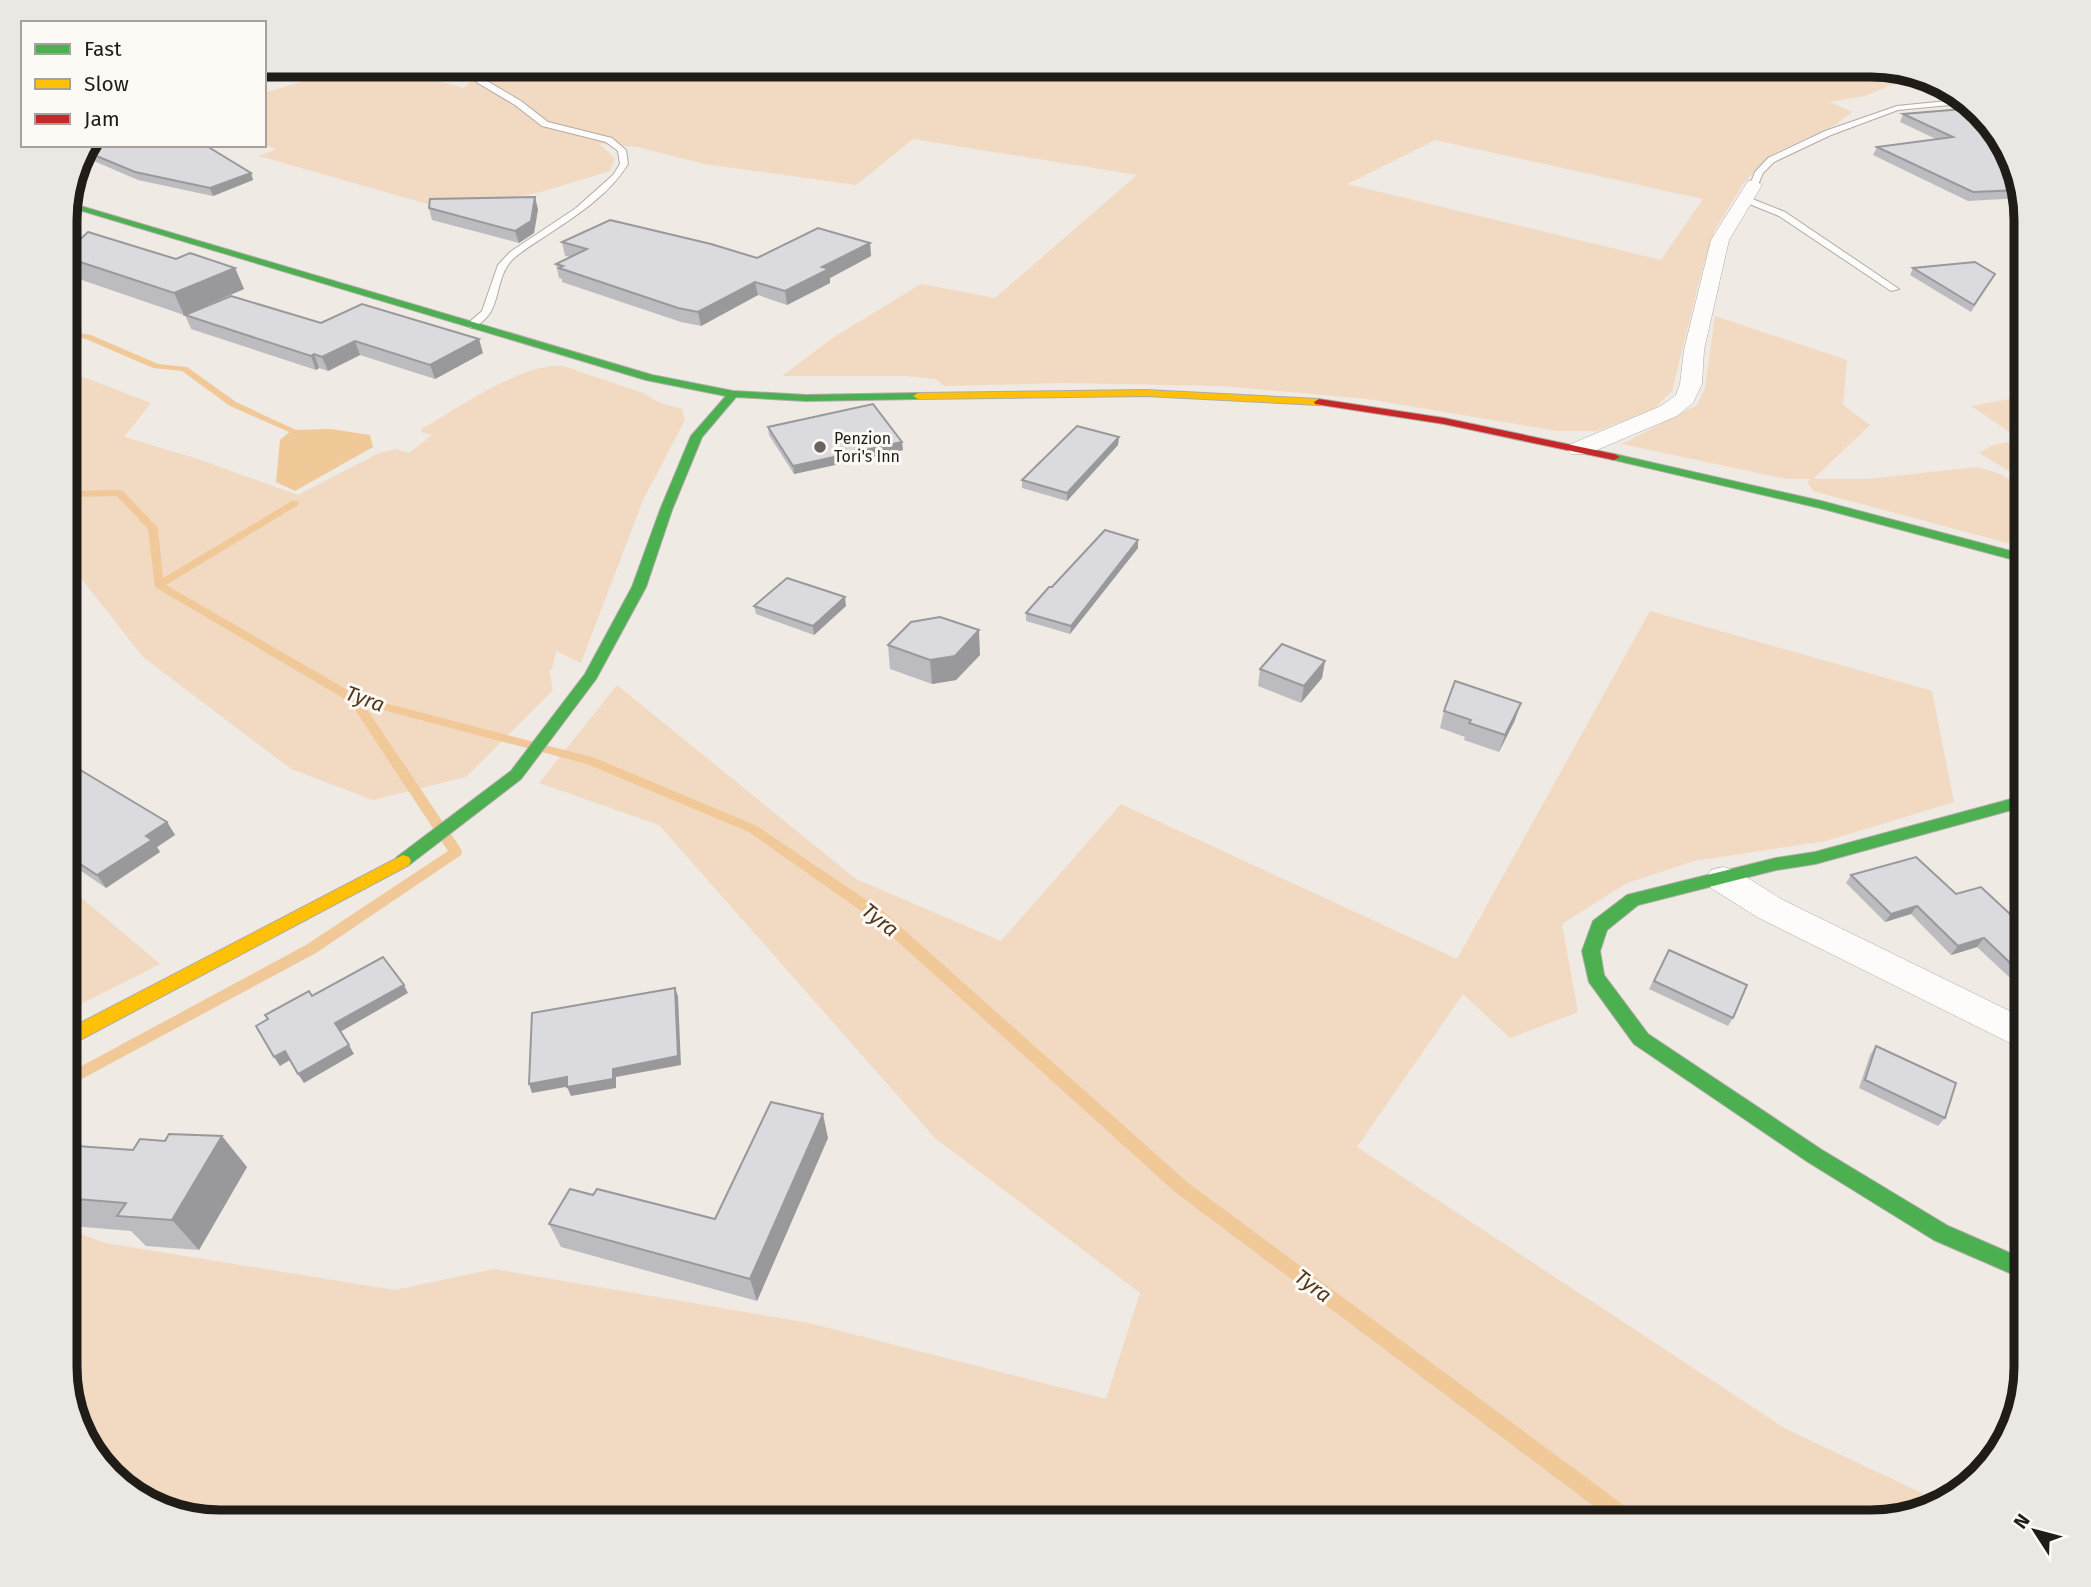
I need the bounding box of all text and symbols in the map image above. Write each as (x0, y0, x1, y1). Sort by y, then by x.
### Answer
legend (21, 21, 266, 147)
text: Fast (84, 36, 122, 62)
text: Slow (84, 71, 129, 97)
text: Jam (84, 106, 120, 132)
place label: Penzion Tori's Inn (834, 429, 900, 466)
marker: Penzion Tori's Inn (812, 439, 828, 455)
water label: Tyra (342, 680, 388, 718)
water label: Tyra (857, 897, 903, 943)
water label: Tyra (1289, 1264, 1337, 1308)
north arrow (2000, 1496, 2070, 1566)
text: N (2009, 1509, 2035, 1533)

